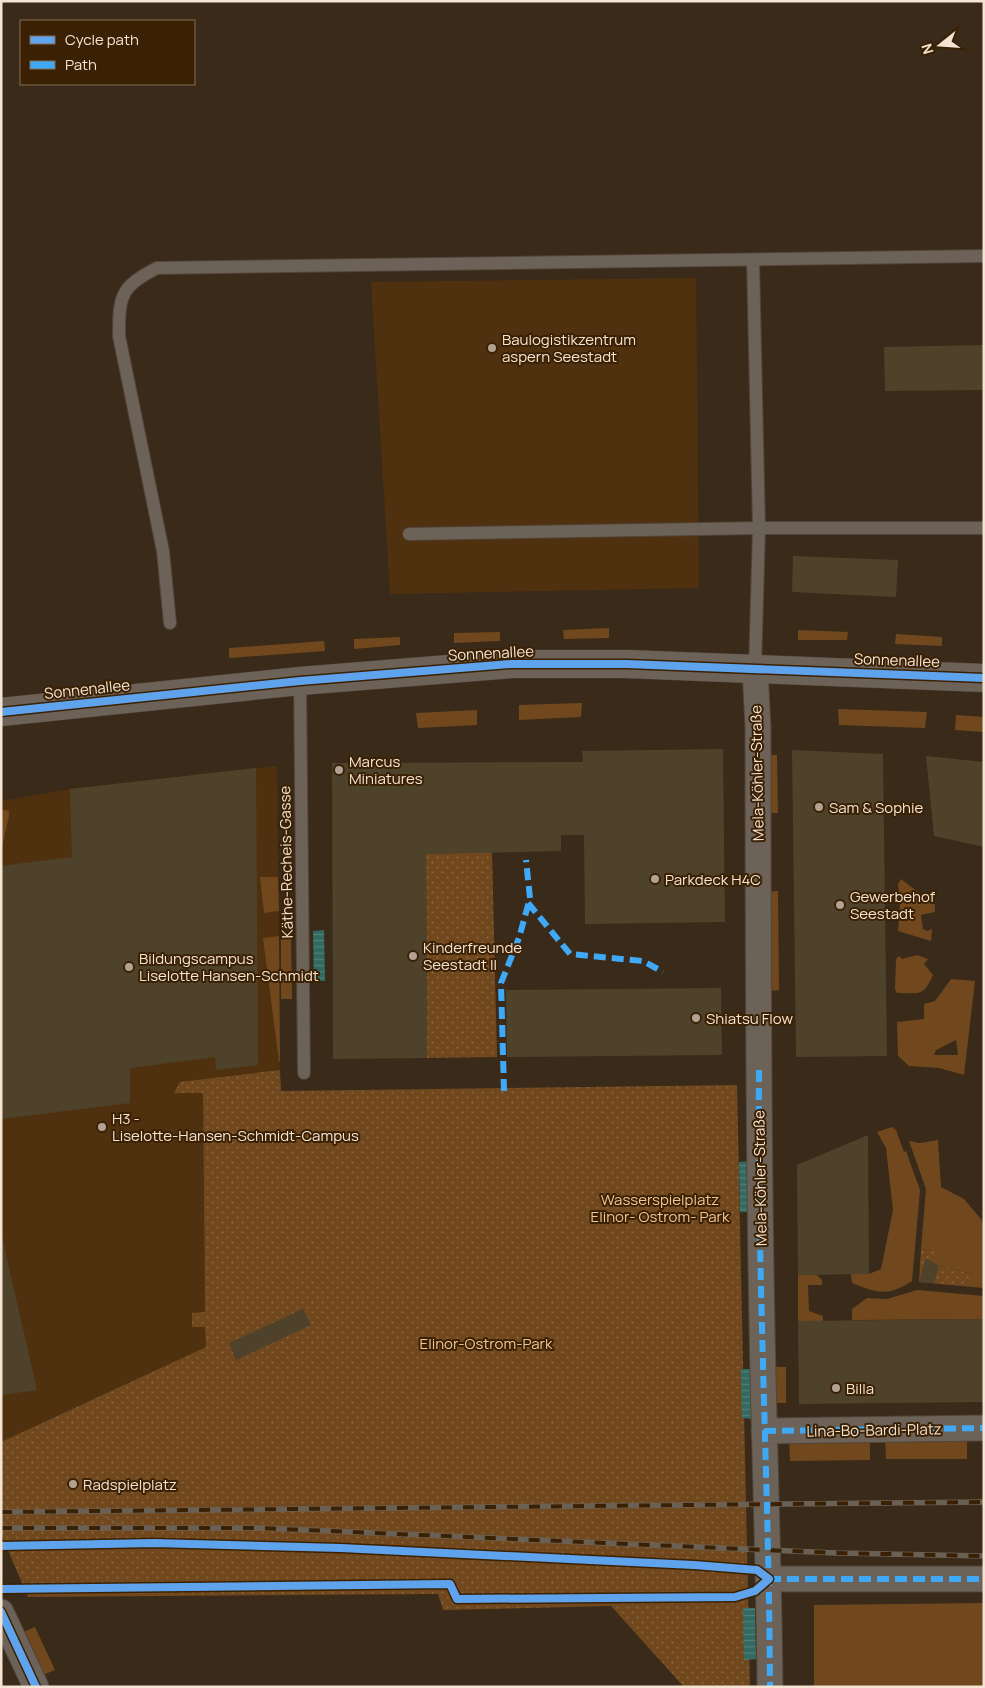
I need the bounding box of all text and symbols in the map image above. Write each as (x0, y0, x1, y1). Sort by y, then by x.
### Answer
legend (20, 20, 195, 85)
north arrow (915, 20, 965, 70)
text: Cycle path (65, 29, 139, 50)
text: N (917, 41, 938, 57)
text: Path (65, 54, 97, 75)
place label: Baulogistikzentrum aspern Seestadt (502, 329, 636, 367)
marker: Baulogistikzentrum aspern Seestadt (486, 342, 498, 354)
street label: Sonnenallee (447, 640, 535, 666)
street label: Sonnenallee (854, 648, 941, 672)
street label: Sonnenallee (43, 674, 131, 704)
street label: Mela-Köhler-Straße (745, 705, 769, 841)
place label: Marcus Miniatures (349, 751, 423, 789)
marker: Marcus Miniatures (333, 764, 345, 776)
street label: Käthe-Recheis-Gasse (274, 785, 298, 938)
place label: Sam & Sophie (829, 797, 923, 818)
marker: Sam & Sophie (813, 801, 825, 813)
place label: Parkdeck H4C (665, 869, 761, 890)
marker: Parkdeck H4C (649, 873, 661, 885)
place label: Gewerbehof Seestadt (850, 886, 936, 924)
marker: Gewerbehof Seestadt (834, 899, 846, 911)
place label: Kinderfreunde Seestadt II (423, 937, 522, 975)
place label: Bildungscampus Liselotte Hansen-Schmidt (139, 948, 319, 986)
marker: Kinderfreunde Seestadt II (407, 950, 419, 962)
marker: Bildungscampus Liselotte Hansen-Schmidt (123, 961, 135, 973)
place label: Shiatsu Flow (706, 1008, 793, 1029)
marker: Shiatsu Flow (690, 1012, 702, 1024)
place label: H3 - Liselotte-Hansen-Schmidt-Campus (112, 1108, 359, 1146)
street label: Mela-Köhler-Straße (748, 1110, 772, 1246)
marker: H3 - Liselotte-Hansen-Schmidt-Campus (96, 1121, 108, 1133)
park label: Wasserspielplatz Elinor- Ostrom- Park (591, 1189, 730, 1227)
park label: Elinor-Ostrom-Park (420, 1333, 553, 1354)
place label: Billa (846, 1378, 874, 1399)
marker: Billa (830, 1382, 842, 1394)
street label: Lina-Bo-Bardi-Platz (806, 1418, 942, 1442)
place label: Radspielplatz (83, 1474, 177, 1495)
marker: Radspielplatz (67, 1478, 79, 1490)

